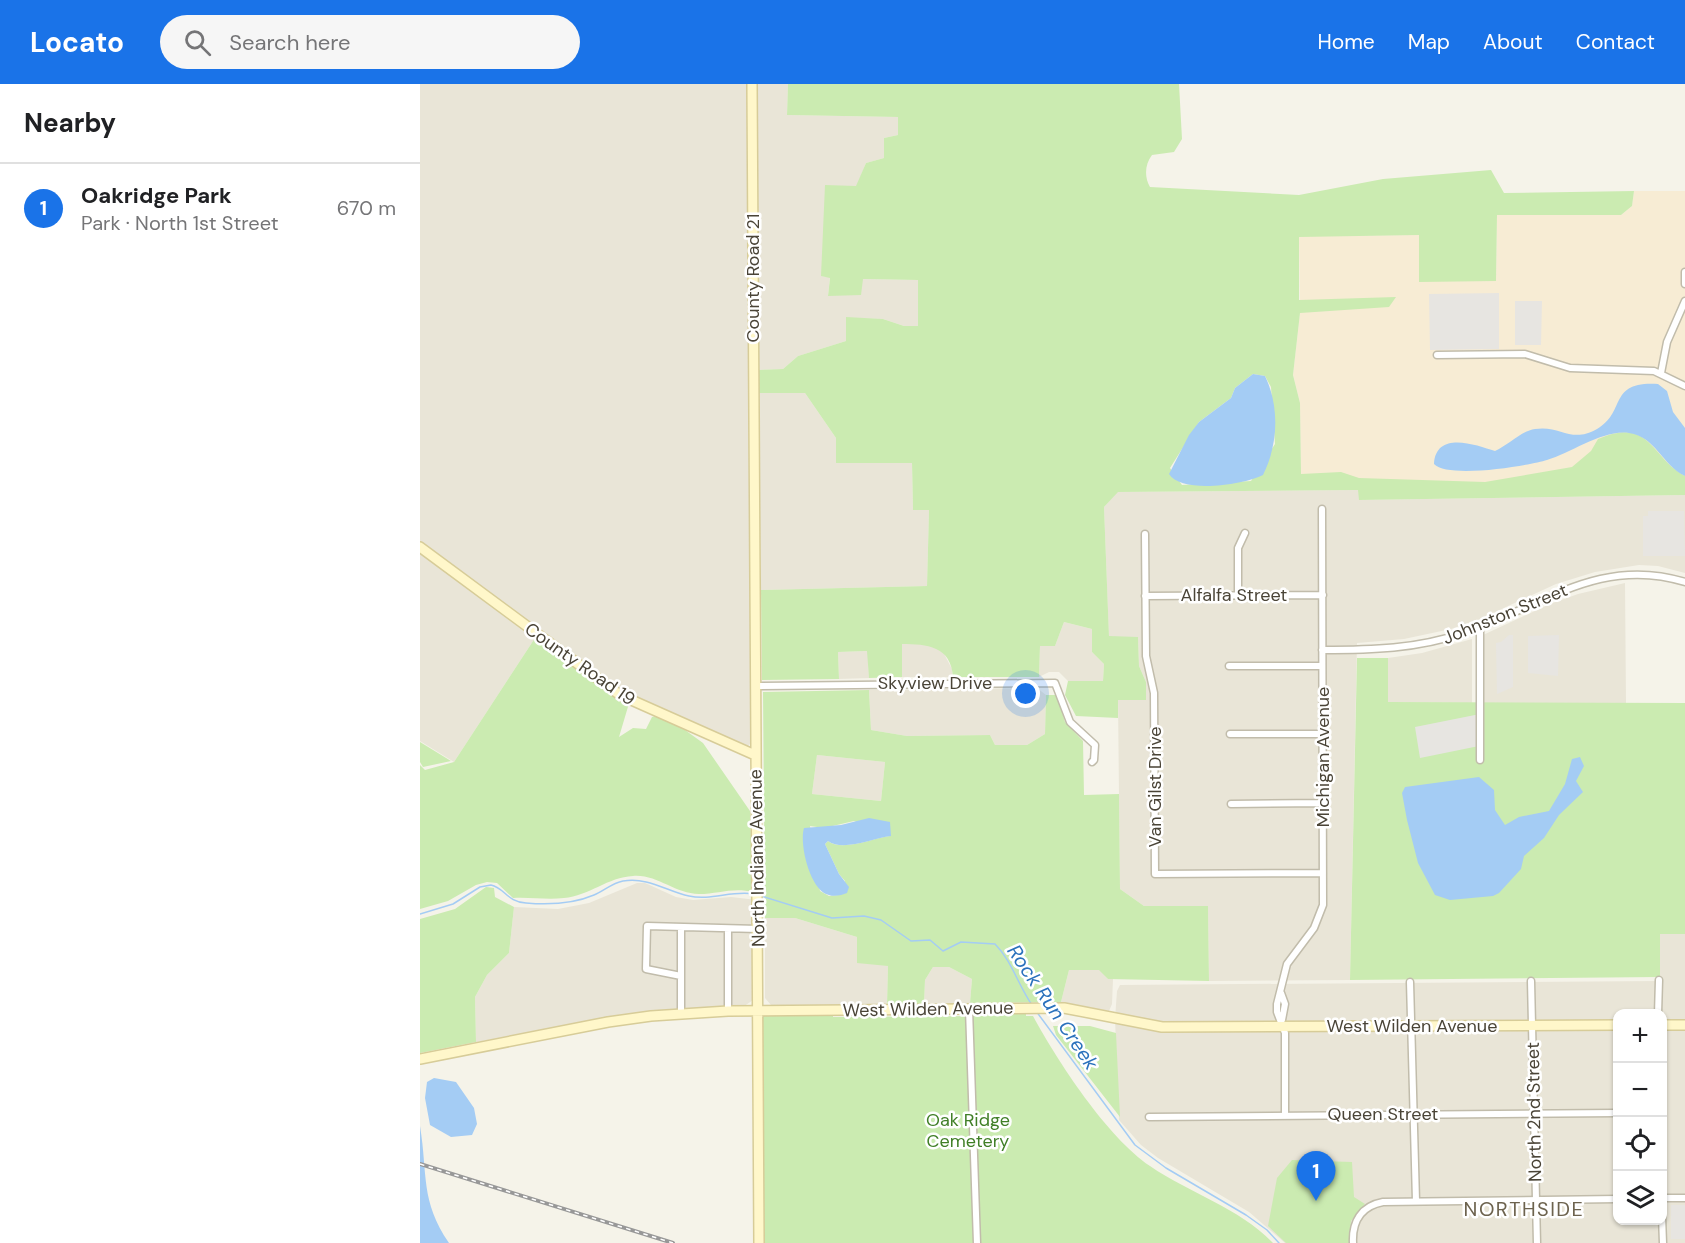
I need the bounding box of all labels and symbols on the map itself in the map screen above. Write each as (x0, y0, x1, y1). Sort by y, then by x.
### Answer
street label: County Road 21 (741, 214, 765, 342)
street label: Johnston Street (1439, 578, 1571, 650)
street label: Alfalfa Street (1181, 583, 1287, 607)
street label: County Road 19 (520, 617, 640, 711)
street label: Skyview Drive (878, 671, 992, 695)
your location (1011, 679, 1040, 708)
street label: Michigan Avenue (1311, 687, 1335, 827)
street label: Van Gilst Drive (1143, 726, 1167, 848)
street label: North Indiana Avenue (743, 769, 771, 947)
water label: Rock Run Creek (1001, 939, 1105, 1075)
street label: West Wilden Avenue (842, 996, 1014, 1022)
street label: West Wilden Avenue (1327, 1014, 1497, 1038)
street label: North 2nd Street (1521, 1042, 1547, 1182)
street label: Queen Street (1328, 1102, 1438, 1126)
park label: Oak Ridge Cemetery (926, 1108, 1010, 1153)
pin: 1 (1296, 1152, 1336, 1201)
district label: NORTHSIDE (1464, 1196, 1584, 1222)

